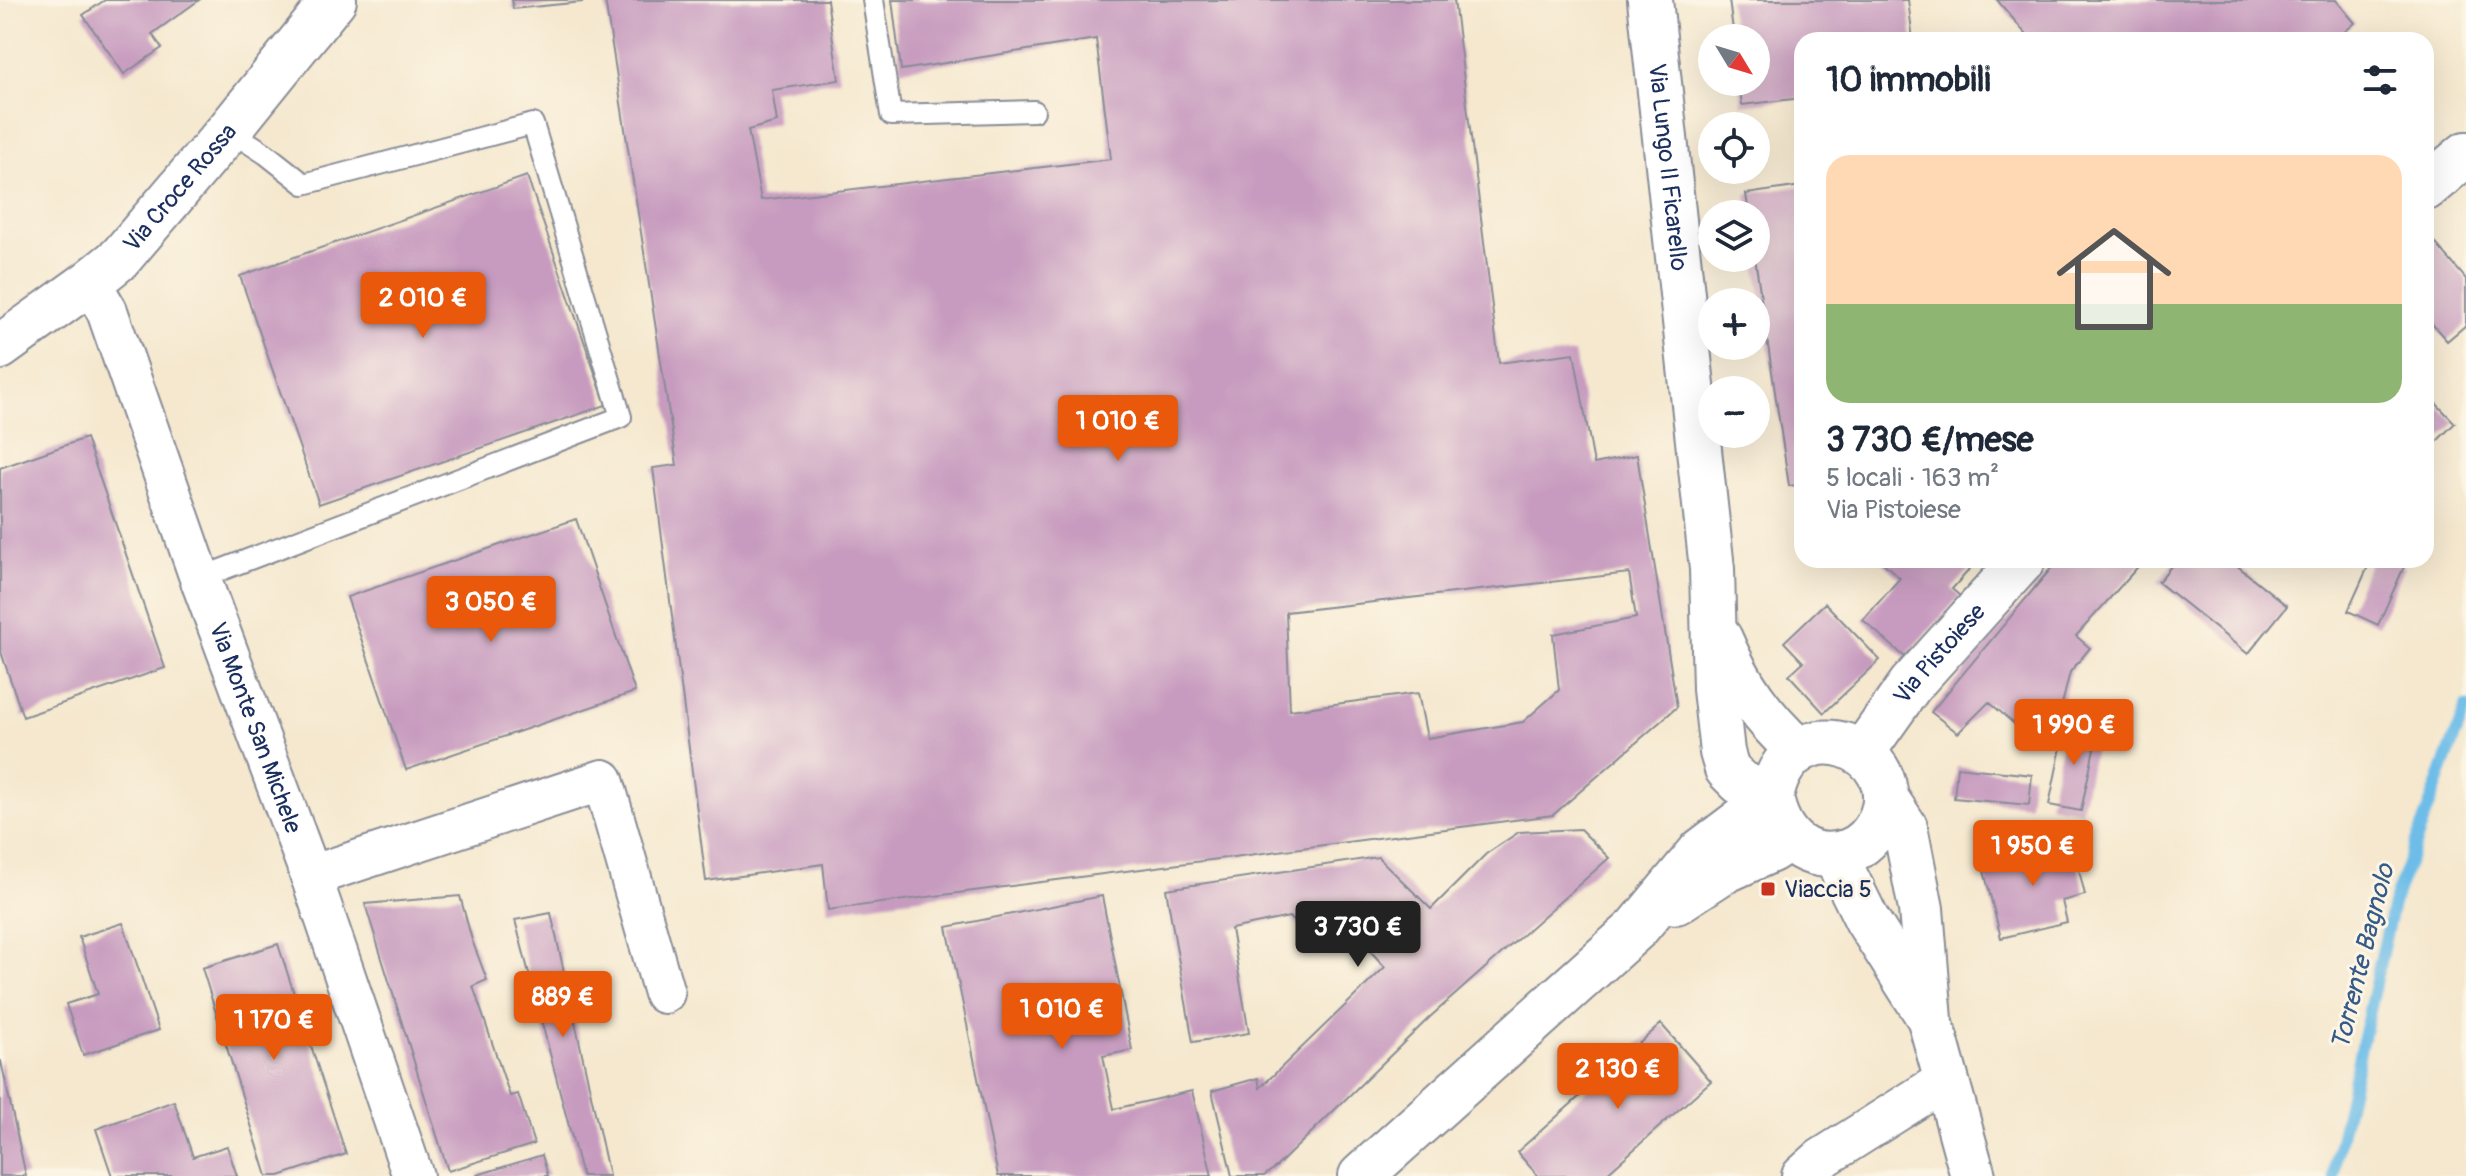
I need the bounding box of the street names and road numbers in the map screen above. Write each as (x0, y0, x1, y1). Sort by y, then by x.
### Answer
street label: Via Lungo Il Ficarello (1642, 62, 1694, 272)
street label: Via Croce Rossa (117, 117, 243, 258)
street label: Via Pistoiese (1887, 597, 1991, 709)
street label: Via Monte San Michele (203, 618, 308, 837)

